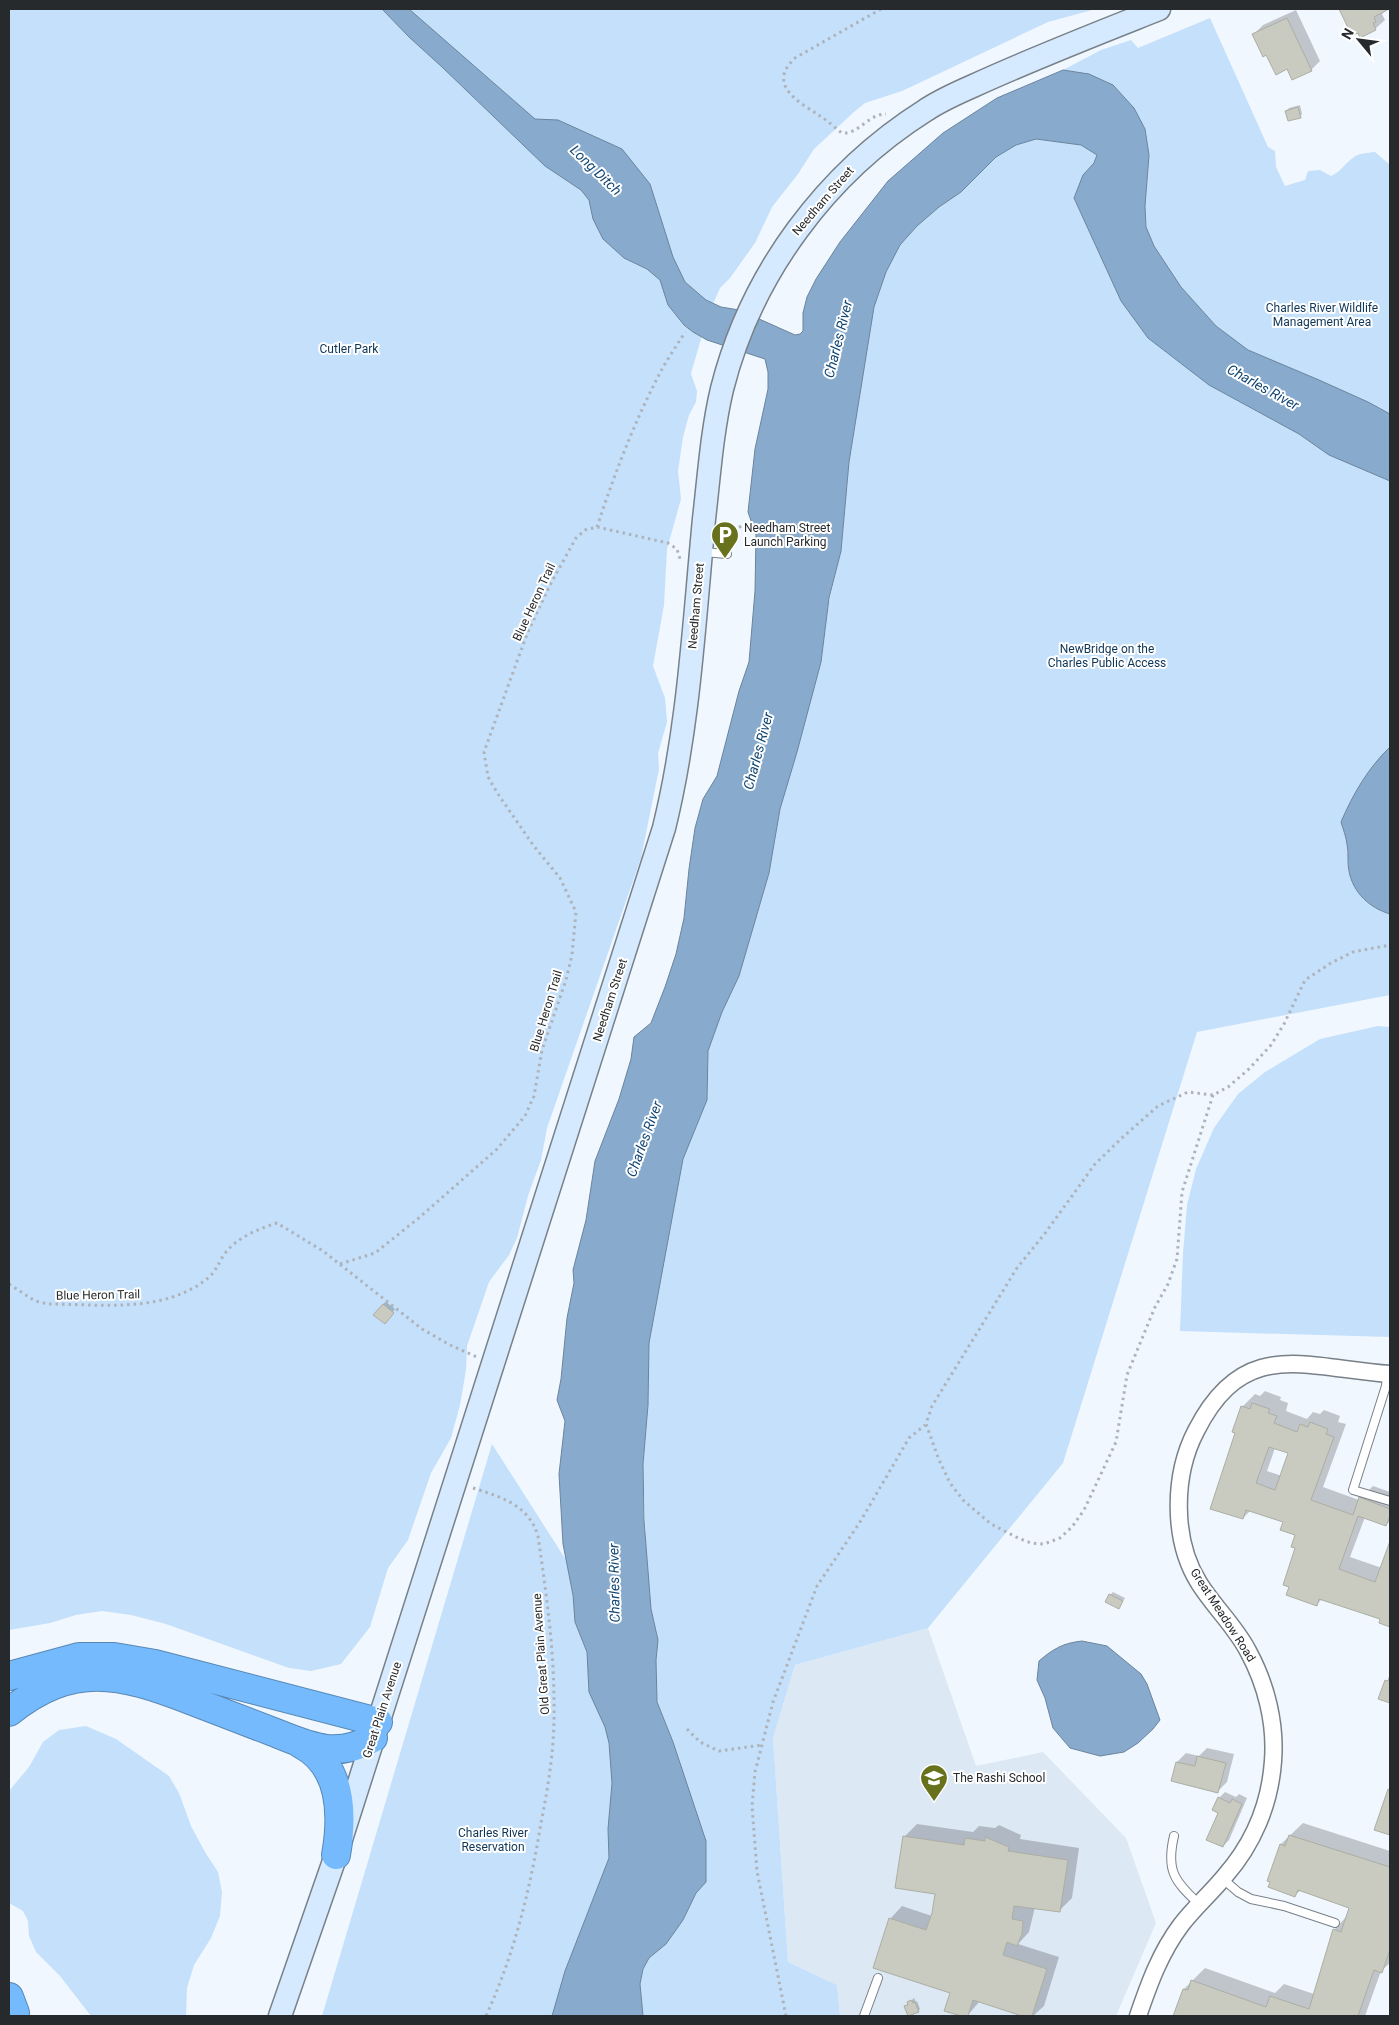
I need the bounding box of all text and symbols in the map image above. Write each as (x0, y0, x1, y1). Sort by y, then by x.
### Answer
north arrow (1334, 15, 1384, 65)
text: N (1338, 25, 1357, 42)
water label: Long Ditch (567, 142, 625, 198)
street label: Needham Street (789, 164, 857, 238)
water label: Charles River (821, 298, 855, 379)
park label: Charles River Wildlife Management Area (1266, 301, 1378, 329)
park label: Cutler Park (320, 342, 379, 356)
water label: Charles River (1224, 361, 1302, 413)
parking icon: Needham Street Launch Parking (710, 520, 740, 559)
place label: Needham Street Launch Parking (744, 521, 830, 549)
street label: Blue Heron Trail (510, 561, 558, 643)
street label: Needham Street (685, 562, 707, 650)
park label: NewBridge on the Charles Public Access (1048, 642, 1166, 670)
water label: Charles River (740, 710, 776, 791)
street label: Needham Street (590, 957, 630, 1043)
street label: Blue Heron Trail (527, 969, 565, 1053)
water label: Charles River (623, 1099, 665, 1179)
street label: Blue Heron Trail (56, 1287, 140, 1303)
water label: Charles River (605, 1543, 623, 1623)
street label: Great Meadow Road (1188, 1566, 1258, 1664)
street label: Old Great Plain Avenue (530, 1593, 552, 1715)
street label: Great Plain Avenue (360, 1660, 404, 1760)
school or university icon: The Rashi School (919, 1763, 949, 1802)
place label: The Rashi School (953, 1771, 1045, 1785)
park label: Charles River Reservation (458, 1826, 528, 1854)

